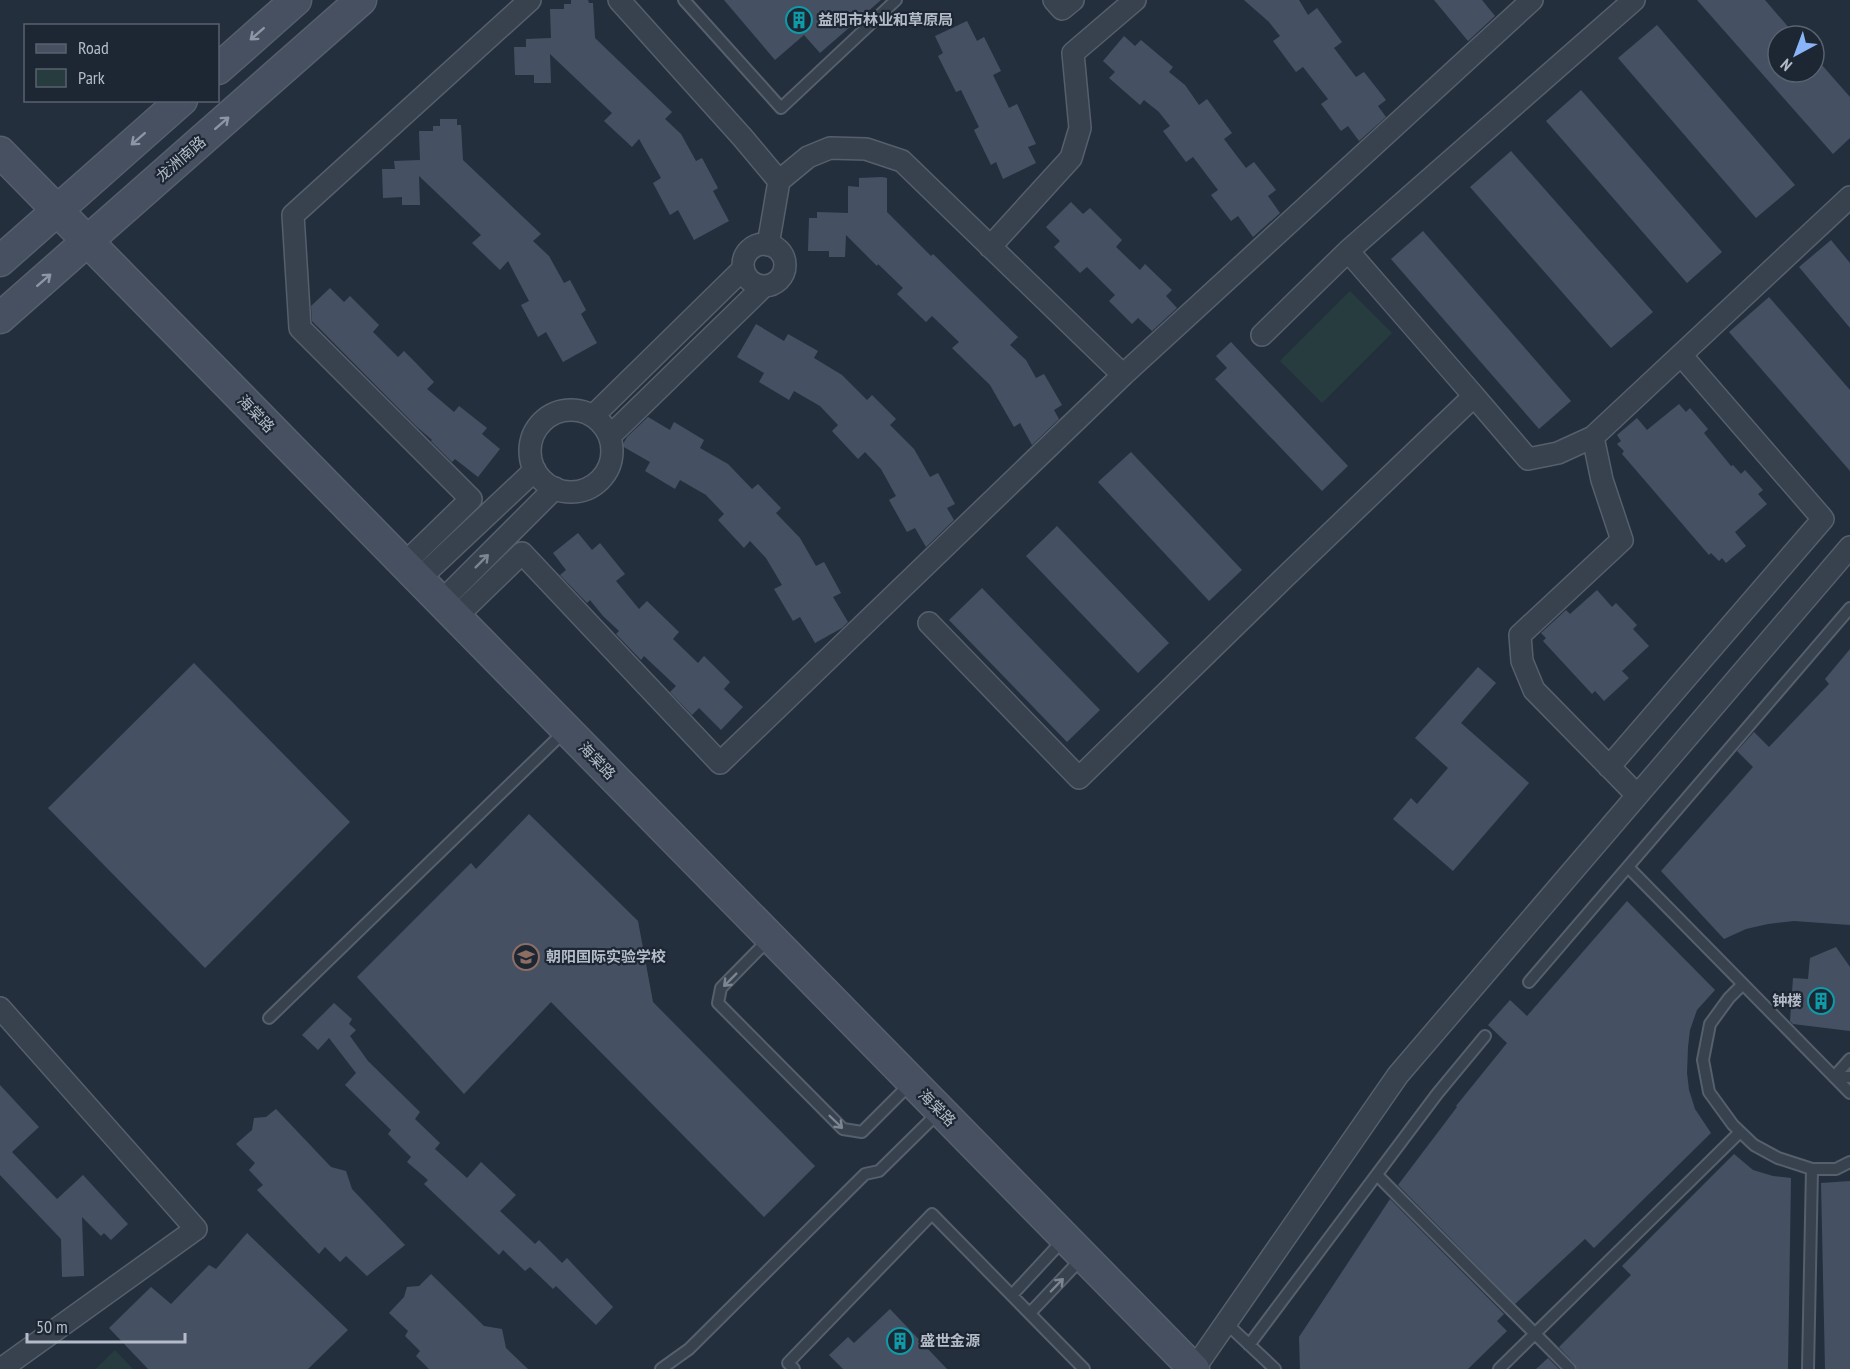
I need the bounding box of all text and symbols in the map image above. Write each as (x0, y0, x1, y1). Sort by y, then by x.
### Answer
building icon: 益阳市林业和草原局 (784, 5, 814, 35)
place label: 益阳市林业和草原局 (818, 10, 953, 29)
legend (24, 24, 219, 102)
north arrow (1766, 24, 1826, 84)
one-way arrow (249, 27, 265, 41)
text: Road (78, 36, 109, 59)
text: N (1776, 55, 1796, 76)
text: Park (78, 66, 105, 89)
one-way arrow (214, 116, 229, 130)
one-way arrow (131, 132, 146, 146)
street label: 龙洲南路 (152, 132, 210, 185)
one-way arrow (36, 273, 51, 287)
street label: 海棠路 (234, 391, 279, 436)
one-way arrow (475, 553, 490, 568)
street label: 海棠路 (575, 738, 620, 783)
school or university icon: 朝阳国际实验学校 (511, 942, 541, 972)
place label: 朝阳国际实验学校 (546, 947, 666, 966)
one-way arrow (722, 972, 737, 987)
building icon: 钟楼 (1806, 986, 1836, 1016)
place label: 钟楼 (1772, 991, 1802, 1010)
street label: 海棠路 (915, 1085, 960, 1130)
one-way arrow (828, 1114, 843, 1129)
one-way arrow (1049, 1278, 1063, 1293)
scale bar (27, 1306, 184, 1344)
text: 50 m (36, 1315, 68, 1338)
building icon: 盛世金源 (885, 1326, 915, 1356)
place label: 盛世金源 (920, 1331, 980, 1350)

